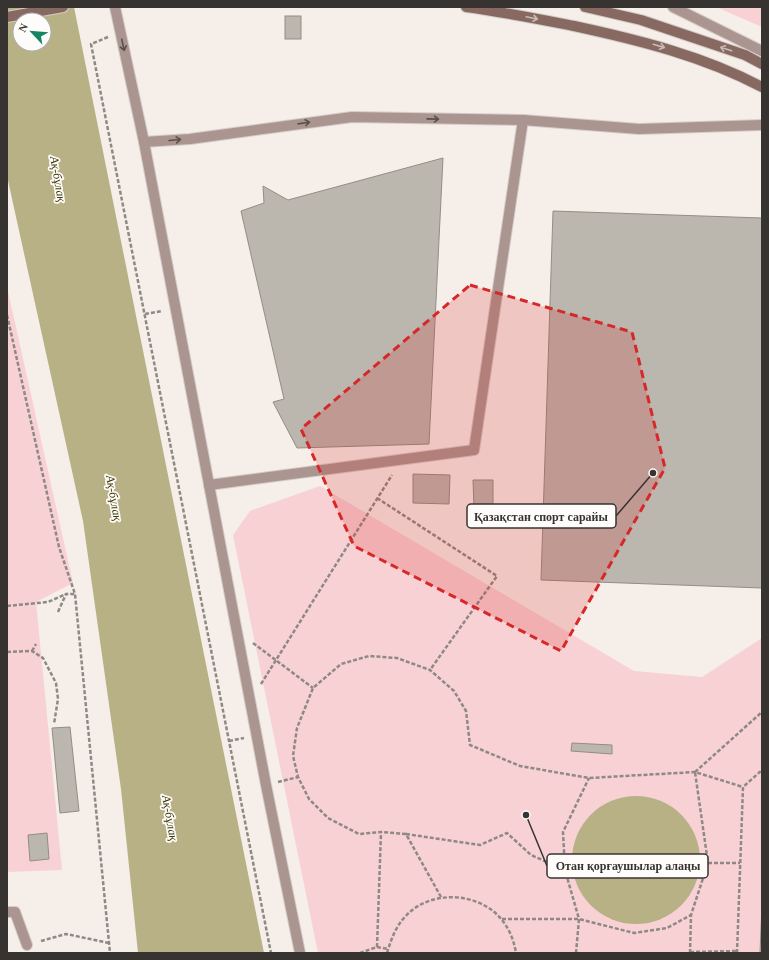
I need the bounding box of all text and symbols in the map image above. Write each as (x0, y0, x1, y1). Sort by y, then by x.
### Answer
north arrow (12, 12, 52, 52)
one-way arrow (526, 14, 539, 22)
text: N (16, 21, 30, 34)
one-way arrow (119, 38, 127, 51)
one-way arrow (652, 43, 665, 51)
one-way arrow (721, 44, 733, 52)
one-way arrow (426, 115, 439, 122)
one-way arrow (297, 119, 310, 127)
one-way arrow (168, 136, 181, 143)
water label: Ақ-бұлақ (47, 154, 69, 203)
water label: Ақ-бұлақ (103, 473, 125, 522)
callout: Қазақстан спорт сарайы (467, 504, 616, 528)
text: Қазақстан спорт сарайы (474, 510, 609, 524)
water label: Ақ-бұлақ (159, 793, 181, 842)
callout: Отан қорғаушылар алаңы (547, 854, 708, 878)
text: Отан қорғаушылар алаңы (556, 859, 701, 873)

